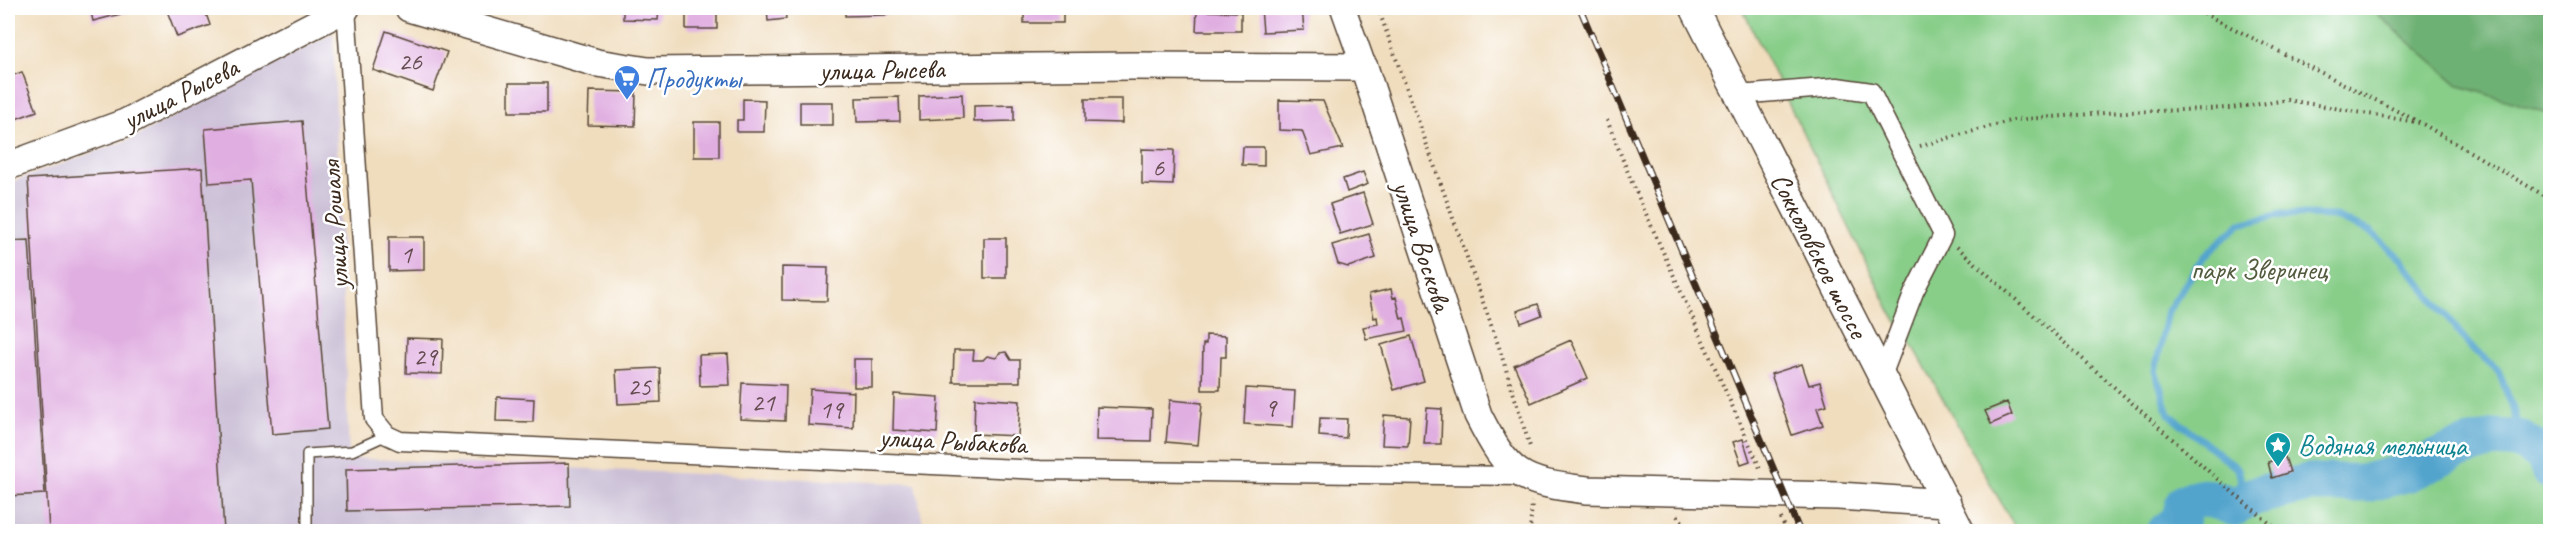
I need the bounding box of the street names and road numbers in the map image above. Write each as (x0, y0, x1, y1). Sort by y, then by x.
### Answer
street label: улица Рысева (115, 49, 246, 138)
street label: улица Рысева (817, 51, 947, 88)
street label: улица Рошаля (312, 157, 357, 292)
street label: Сокколовское шоссе (1763, 167, 1877, 345)
street label: улица Воскова (1384, 174, 1461, 318)
street label: улица Рыбакова (876, 419, 1030, 462)

